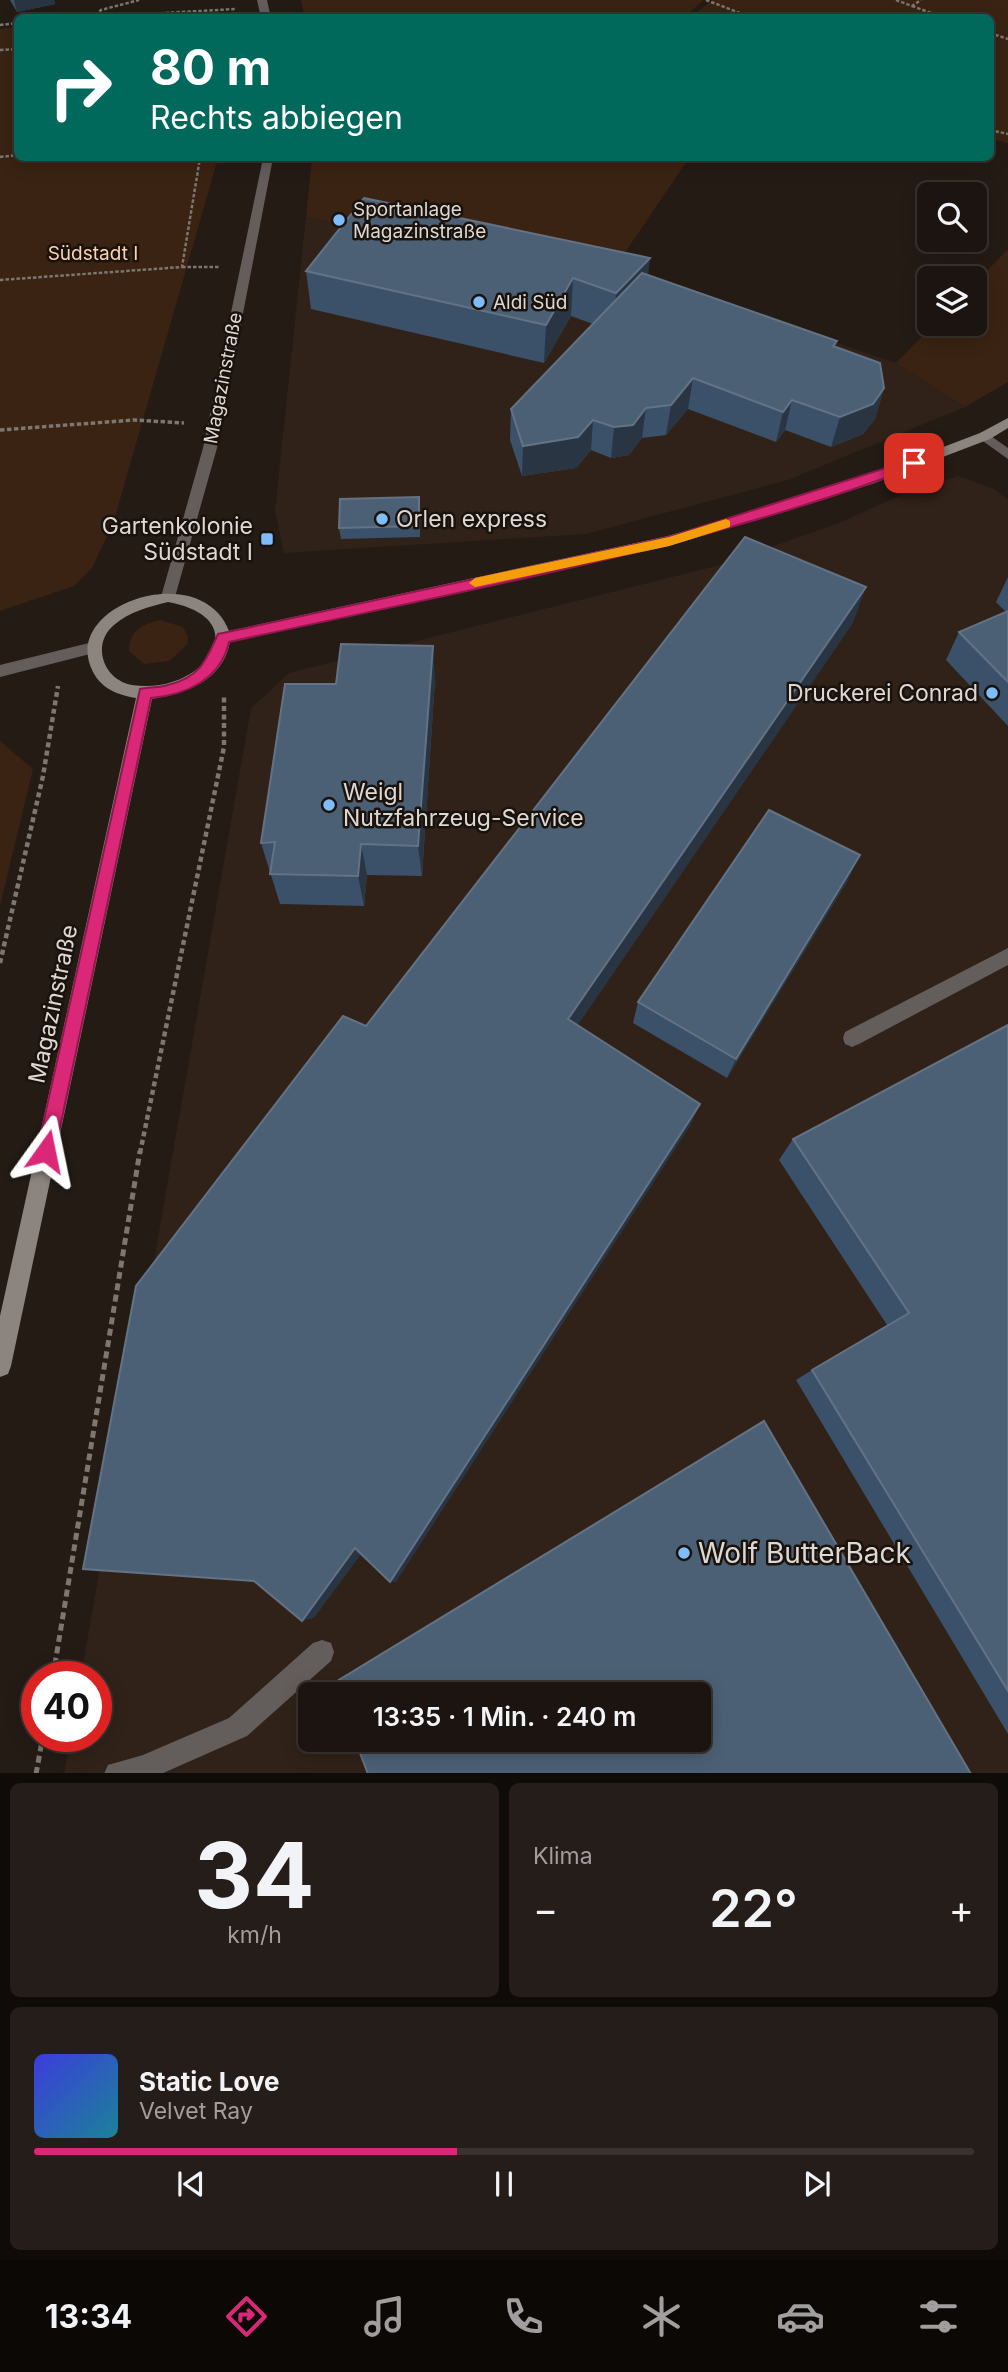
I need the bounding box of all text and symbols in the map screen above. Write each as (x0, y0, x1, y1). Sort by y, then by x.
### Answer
text: 80 m (150, 38, 271, 97)
icon: right (35, 42, 126, 133)
text: Rechts abbiegen (150, 98, 403, 137)
map controls (917, 182, 987, 336)
button: search (917, 182, 987, 252)
place label: Sportanlage Magazinstraße (353, 198, 486, 243)
marker: Sportanlage Magazinstraße (331, 212, 347, 228)
park label: Südstadt I (48, 242, 138, 265)
button: layers (917, 266, 987, 336)
place label: Aldi Süd (493, 291, 567, 314)
marker: Aldi Süd (471, 294, 487, 310)
street label: Magazinstraße (199, 310, 247, 446)
pin (884, 433, 944, 493)
icon: arrive (895, 444, 933, 482)
place label: Orlen express (396, 505, 547, 533)
marker: Orlen express (374, 511, 390, 527)
place label: Gartenkolonie Südstadt I (102, 512, 253, 566)
marker: Gartenkolonie Südstadt I (259, 531, 275, 547)
place label: Druckerei Conrad (787, 679, 978, 707)
marker: Druckerei Conrad (984, 685, 1000, 701)
place label: Weigl Nutzfahrzeug-Service (343, 778, 584, 832)
marker: Weigl Nutzfahrzeug-Service (321, 797, 337, 813)
street label: Magazinstraße (23, 922, 83, 1086)
position arrow (9, 1114, 83, 1188)
place label: Wolf ButterBack (698, 1536, 911, 1570)
marker: Wolf ButterBack (676, 1545, 692, 1561)
speed limit sign: 40 (21, 1661, 112, 1752)
text: 13:35 · 1 Min. · 240 m (373, 1701, 636, 1732)
text: 34 (194, 1820, 315, 1930)
text: Klima (533, 1842, 593, 1870)
text: 22° (709, 1877, 798, 1940)
text: − (533, 1886, 558, 1932)
text: + (949, 1886, 974, 1932)
text: km/h (227, 1921, 282, 1949)
text: Static Love (139, 2066, 280, 2097)
text: Velvet Ray (139, 2097, 253, 2125)
icon: previous (172, 2165, 210, 2203)
icon: pause (485, 2165, 523, 2203)
icon: next (798, 2165, 836, 2203)
icon: directions (222, 2292, 271, 2341)
icon: music (360, 2292, 409, 2341)
icon: phone (499, 2292, 548, 2341)
icon: climate (637, 2292, 686, 2341)
icon: car (776, 2292, 825, 2341)
icon: filters (914, 2292, 963, 2341)
text: 13:34 (45, 2297, 132, 2336)

